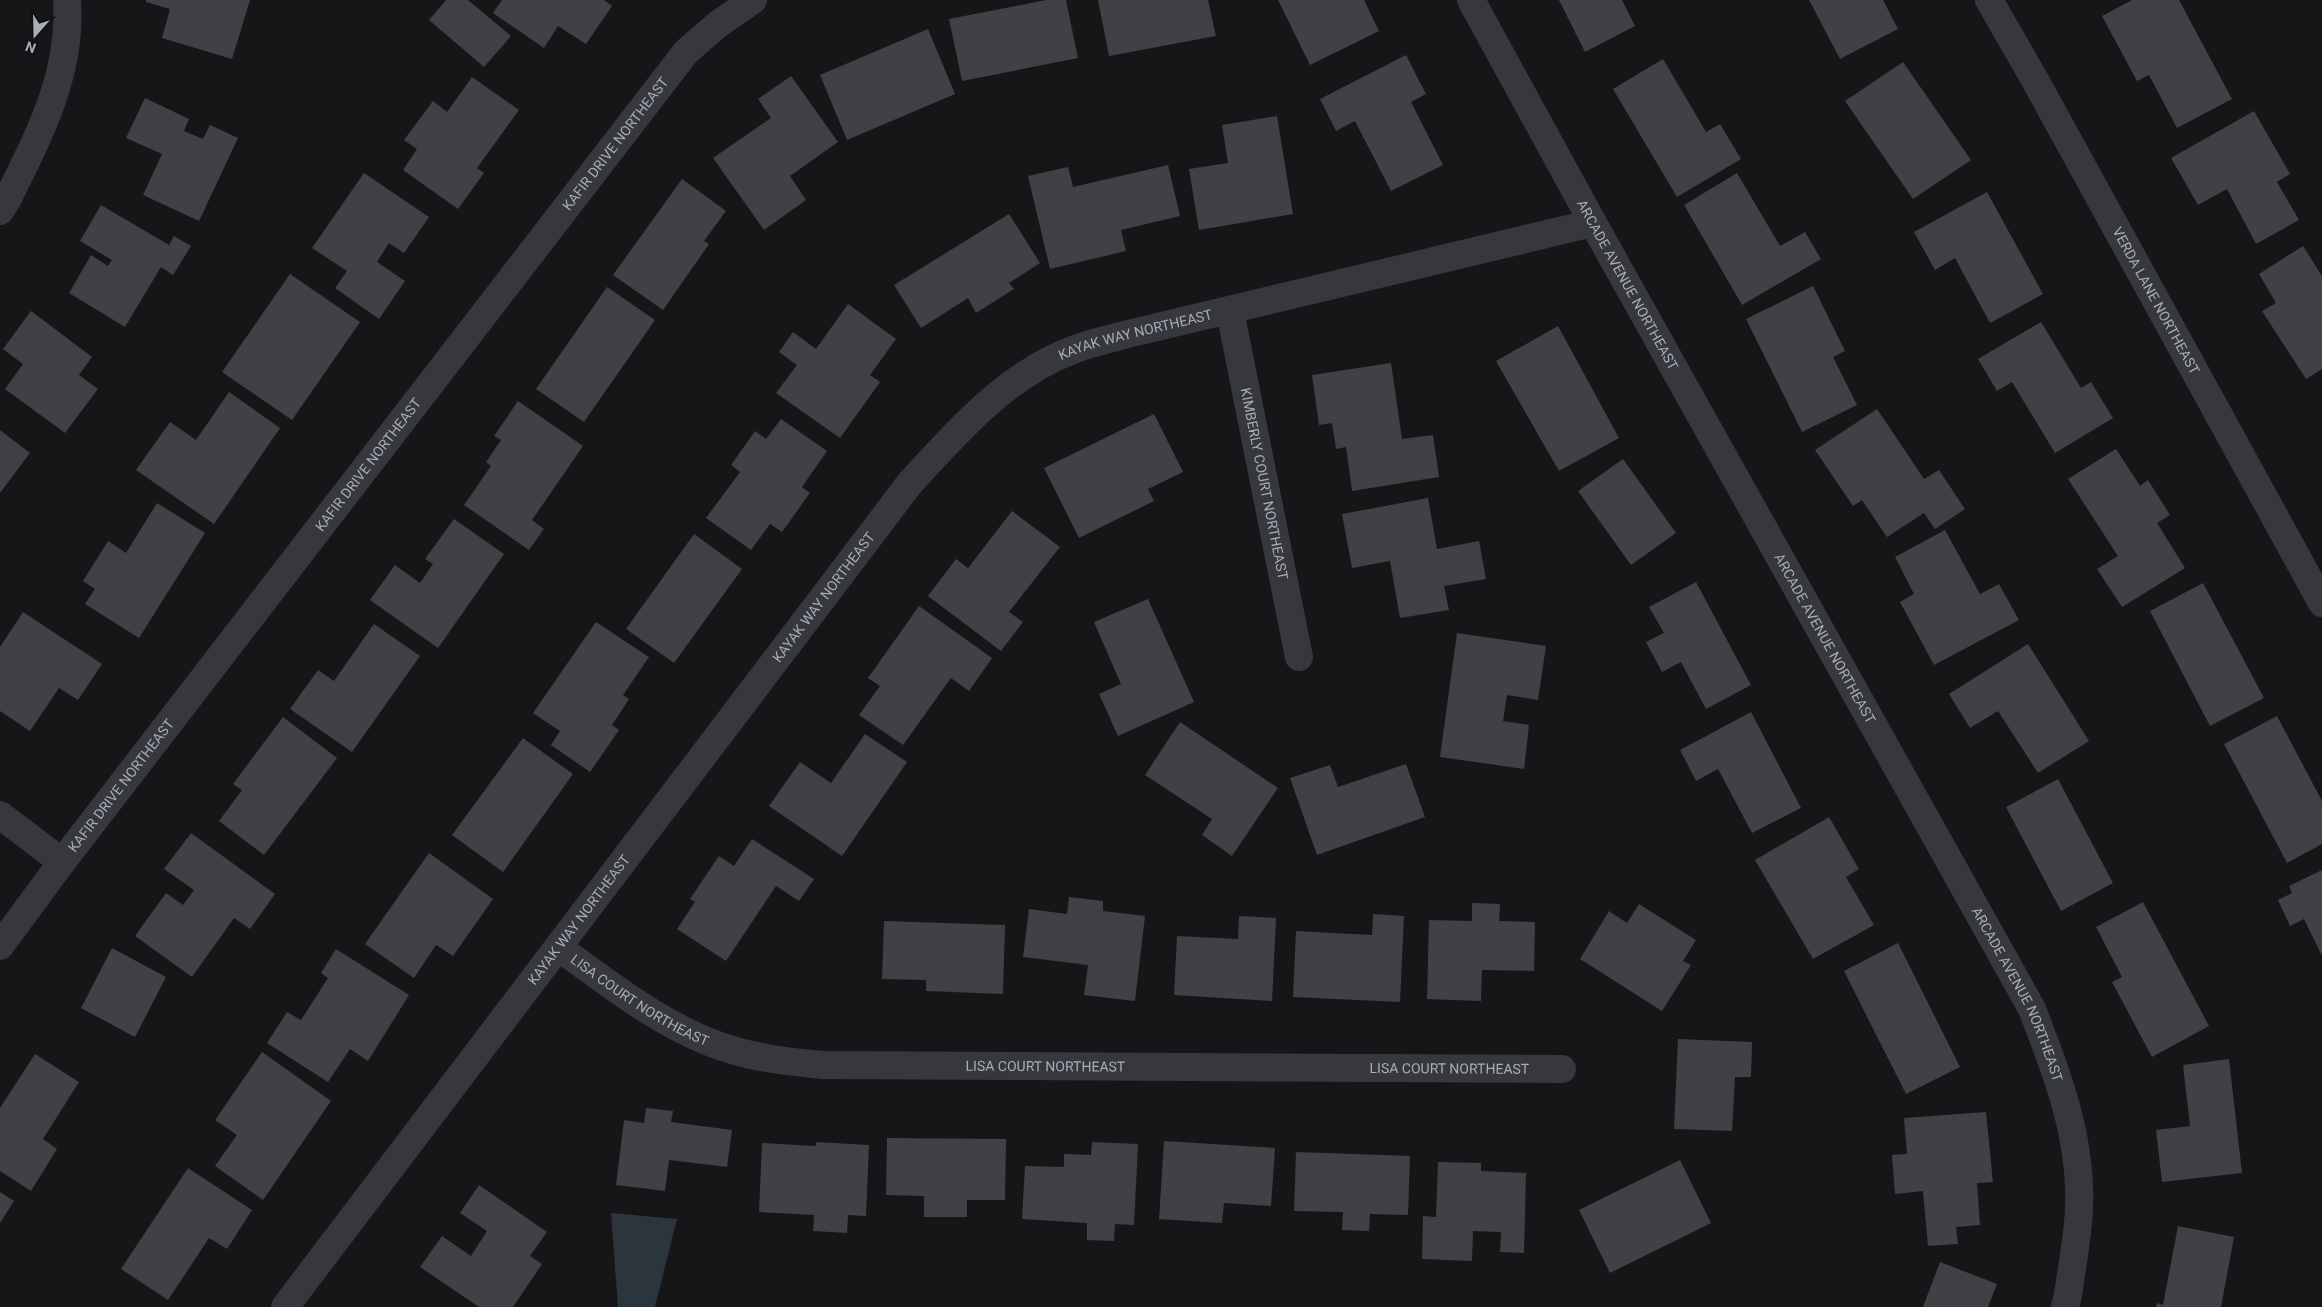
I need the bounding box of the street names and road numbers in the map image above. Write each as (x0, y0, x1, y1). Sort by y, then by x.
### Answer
street label: KAFIR DRIVE NORTHEAST (559, 74, 672, 213)
street label: ARCADE AVENUE NORTHEAST (1574, 197, 1682, 373)
street label: VERDA LANE NORTHEAST (2109, 224, 2203, 378)
street label: KAYAK WAY NORTHEAST (1056, 306, 1215, 363)
street label: KIMBERLY COURT NORTHEAST (1237, 386, 1291, 582)
street label: KAFIR DRIVE NORTHEAST (312, 394, 425, 534)
street label: KAYAK WAY NORTHEAST (769, 528, 878, 665)
street label: ARCADE AVENUE NORTHEAST (1771, 550, 1879, 727)
street label: KAFIR DRIVE NORTHEAST (65, 715, 178, 855)
street label: KAYAK WAY NORTHEAST (524, 851, 633, 988)
street label: ARCADE AVENUE NORTHEAST (1969, 904, 2066, 1084)
street label: LISA COURT NORTHEAST (568, 951, 712, 1049)
street label: LISA COURT NORTHEAST (966, 1058, 1126, 1075)
street label: LISA COURT NORTHEAST (1370, 1060, 1530, 1077)

